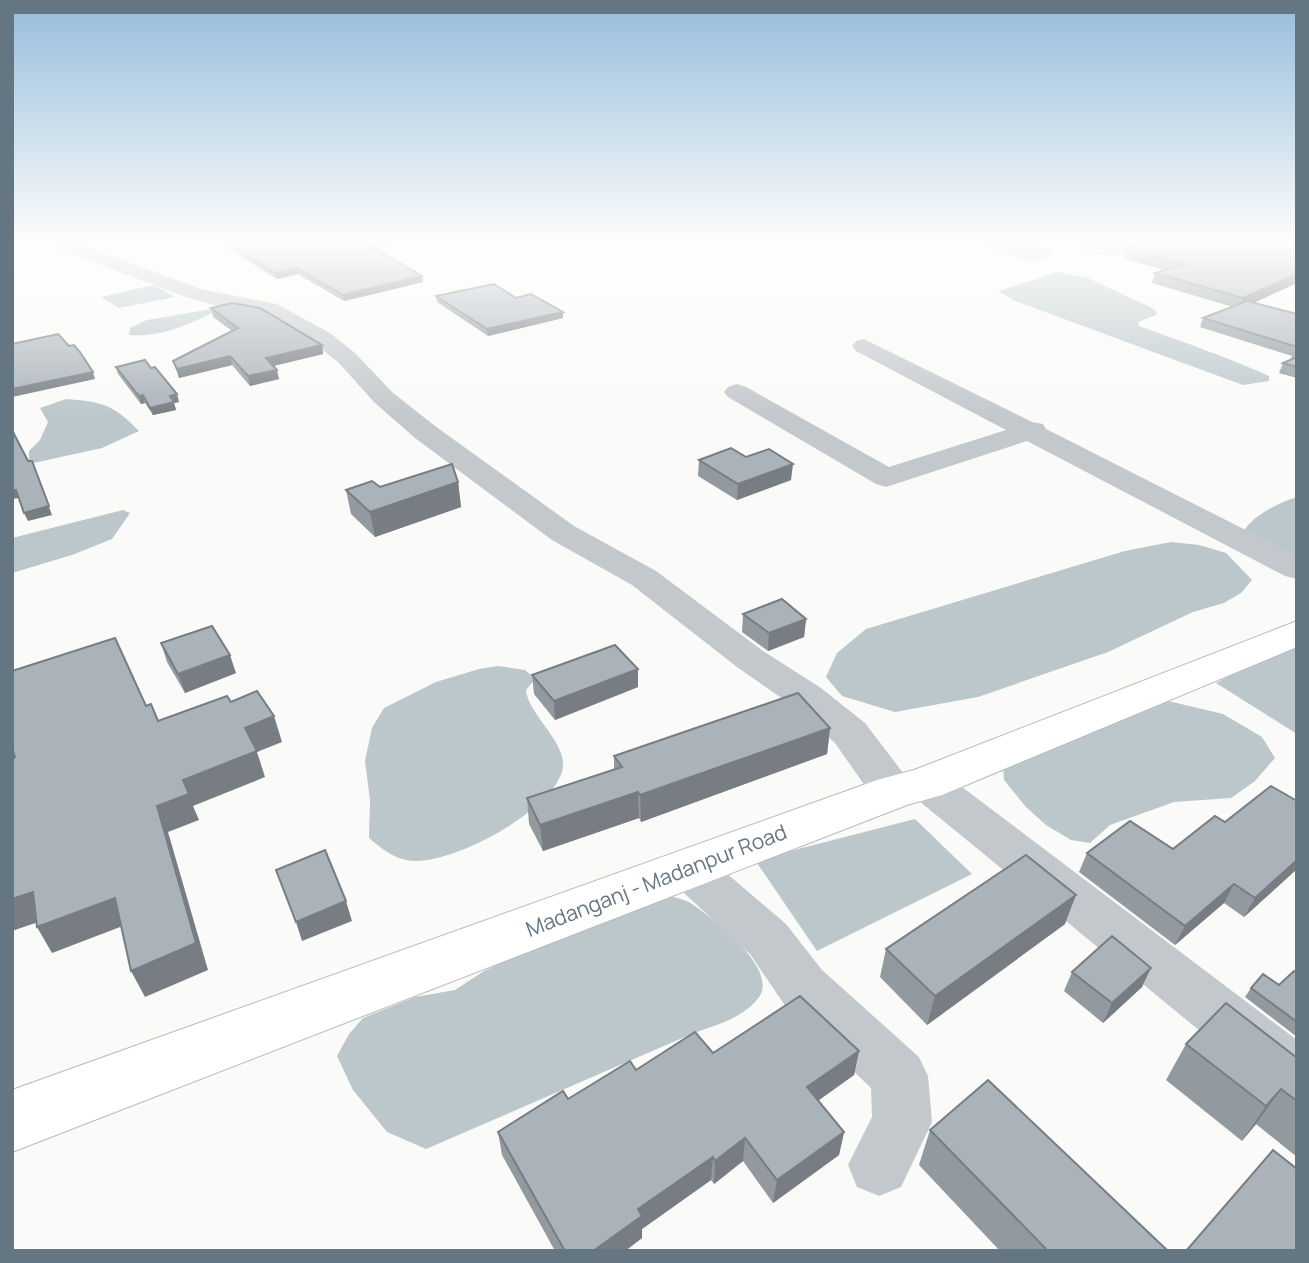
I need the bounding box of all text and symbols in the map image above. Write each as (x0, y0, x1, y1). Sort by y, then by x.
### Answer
street label: Madanganj - Madanpur Road (522, 817, 790, 943)

